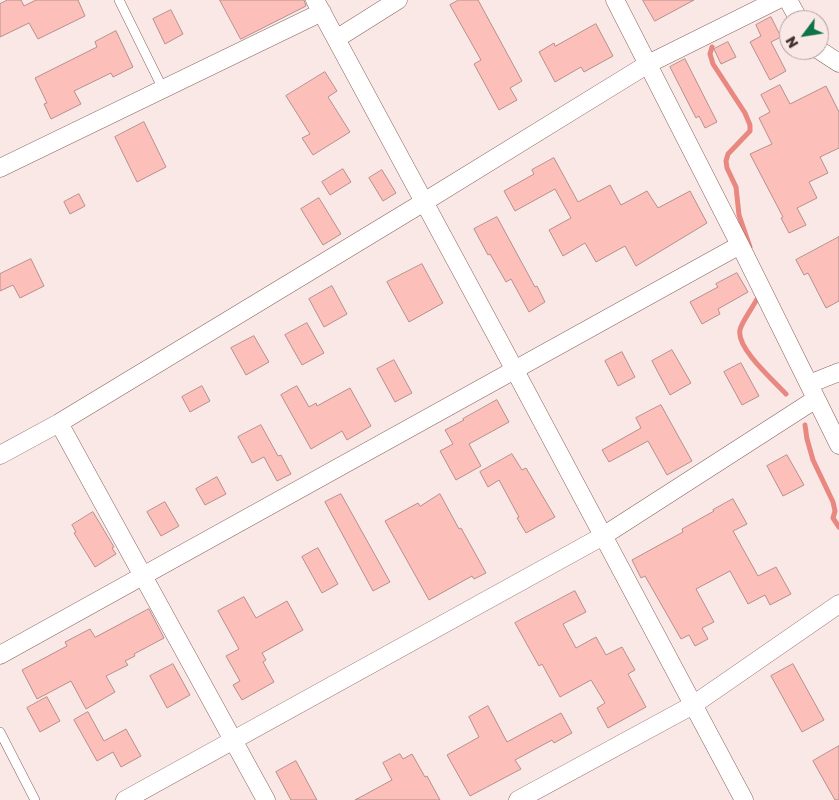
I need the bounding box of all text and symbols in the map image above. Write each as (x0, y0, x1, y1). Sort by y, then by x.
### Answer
north arrow (779, 10, 829, 60)
text: N (782, 34, 802, 51)

